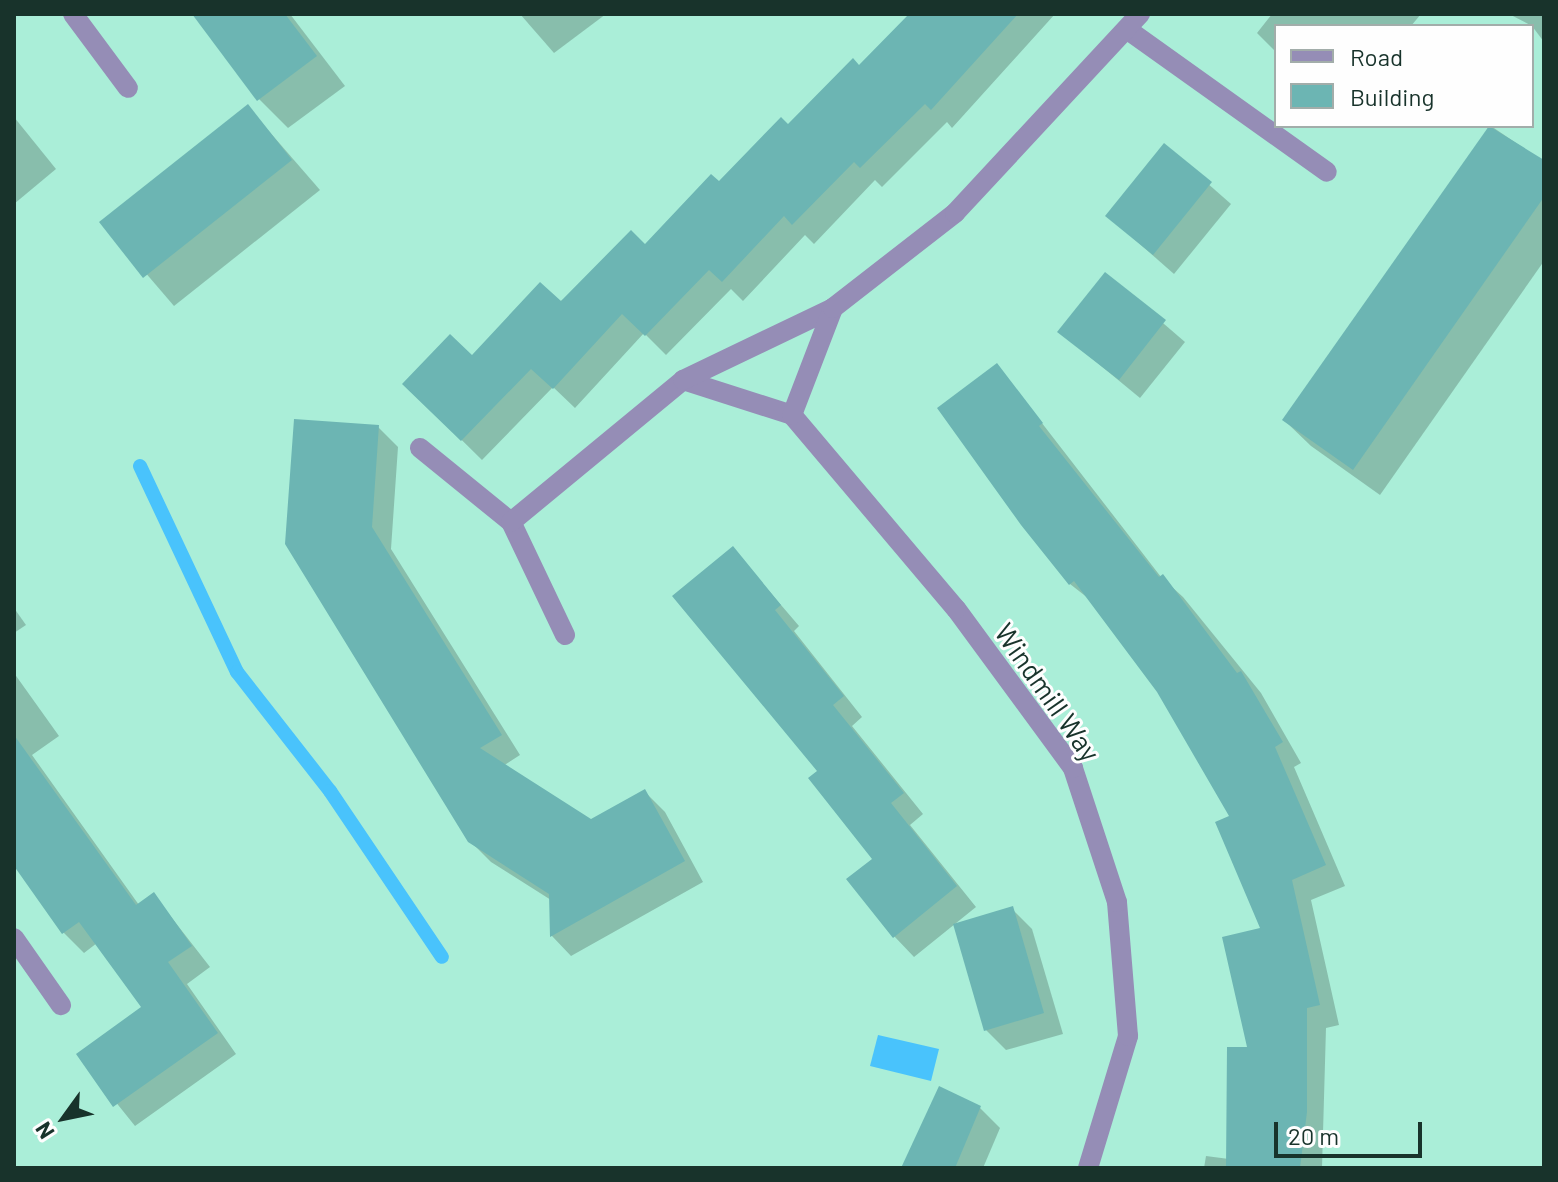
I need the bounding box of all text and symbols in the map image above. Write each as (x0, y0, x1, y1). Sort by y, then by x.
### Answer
legend (1274, 24, 1534, 128)
text: Road (1350, 42, 1403, 71)
text: Building (1350, 82, 1434, 111)
street label: Windmill Way (988, 616, 1108, 768)
north arrow (24, 1078, 104, 1158)
scale bar (1278, 1106, 1426, 1156)
text: N (29, 1118, 59, 1144)
text: 20 m (1288, 1121, 1339, 1150)

